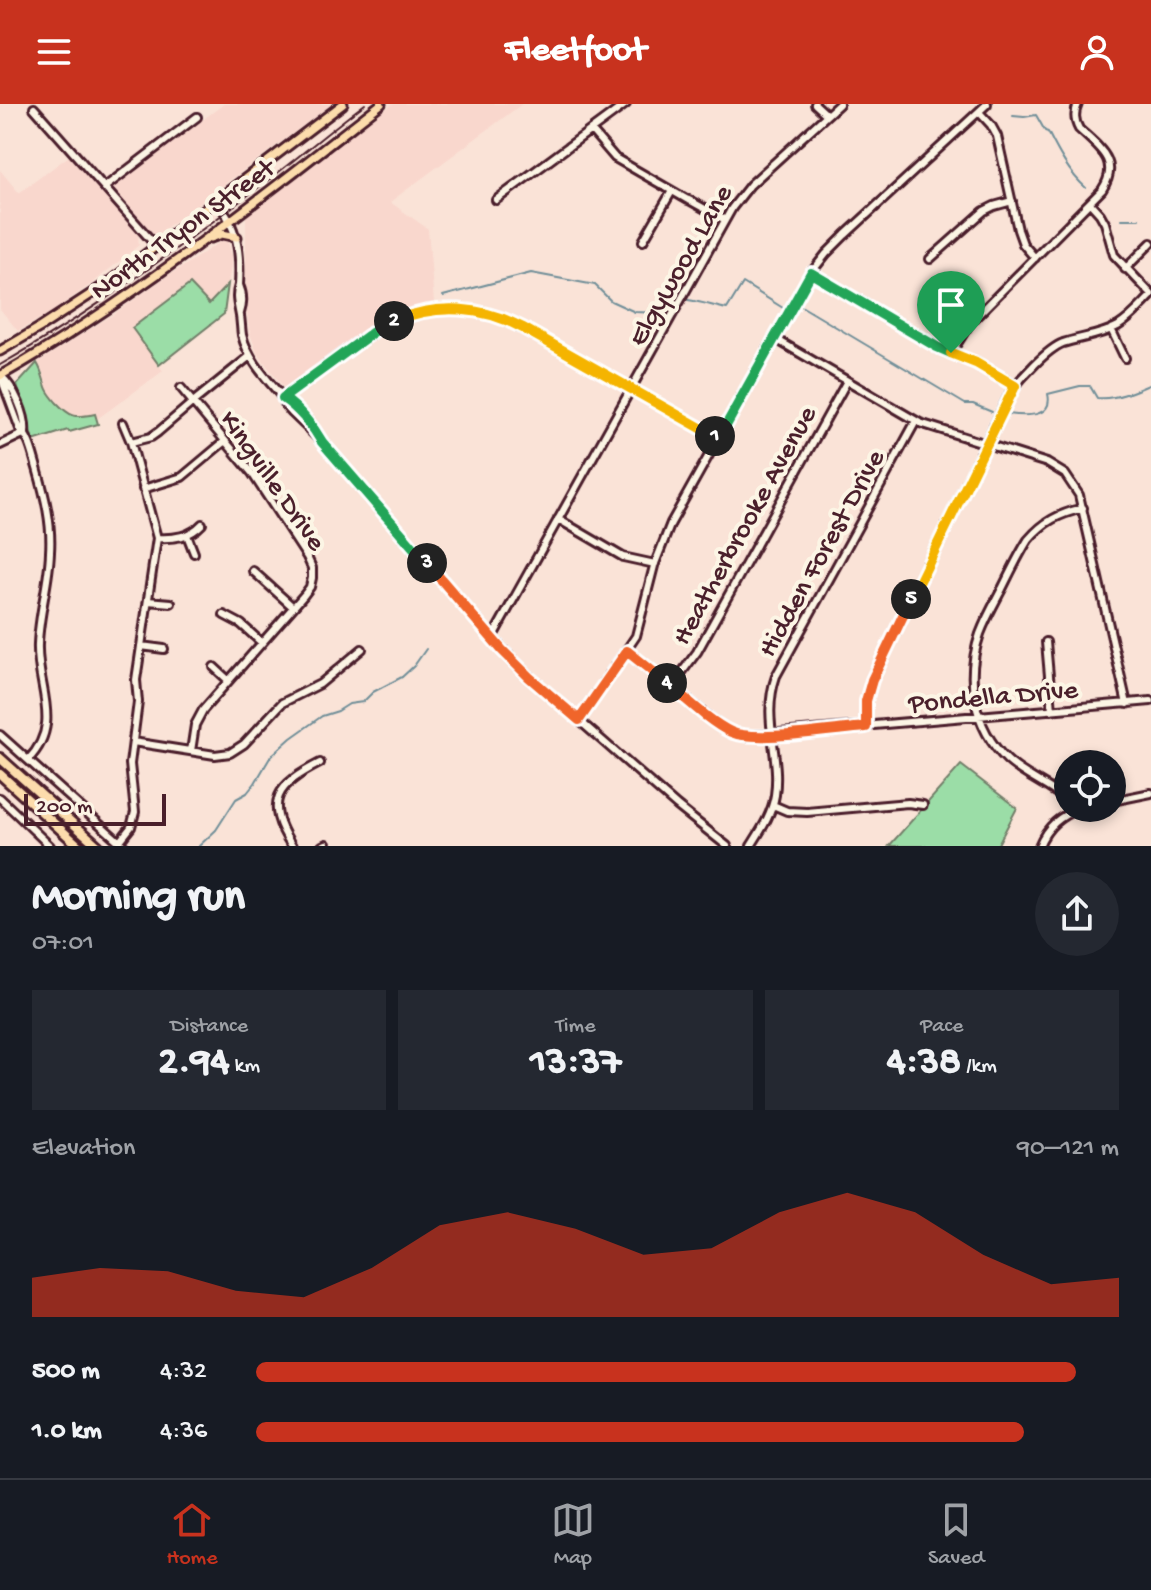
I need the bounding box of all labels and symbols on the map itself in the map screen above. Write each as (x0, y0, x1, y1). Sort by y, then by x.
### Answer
street label: North Tryon Street (85, 151, 284, 308)
street label: Elgywood Lane (622, 179, 742, 353)
pin (917, 271, 985, 353)
pin: 2 (374, 301, 414, 341)
street label: Heatherbrooke Avenue (666, 400, 826, 652)
street label: Kingville Drive (211, 405, 332, 558)
pin: 1 (695, 416, 735, 456)
street label: Hidden Forest Drive (752, 444, 894, 664)
pin: 3 (407, 543, 447, 583)
pin: 5 (891, 579, 931, 619)
pin: 4 (647, 663, 687, 703)
street label: Pondella Drive (906, 675, 1080, 722)
scale bar (24, 790, 166, 826)

